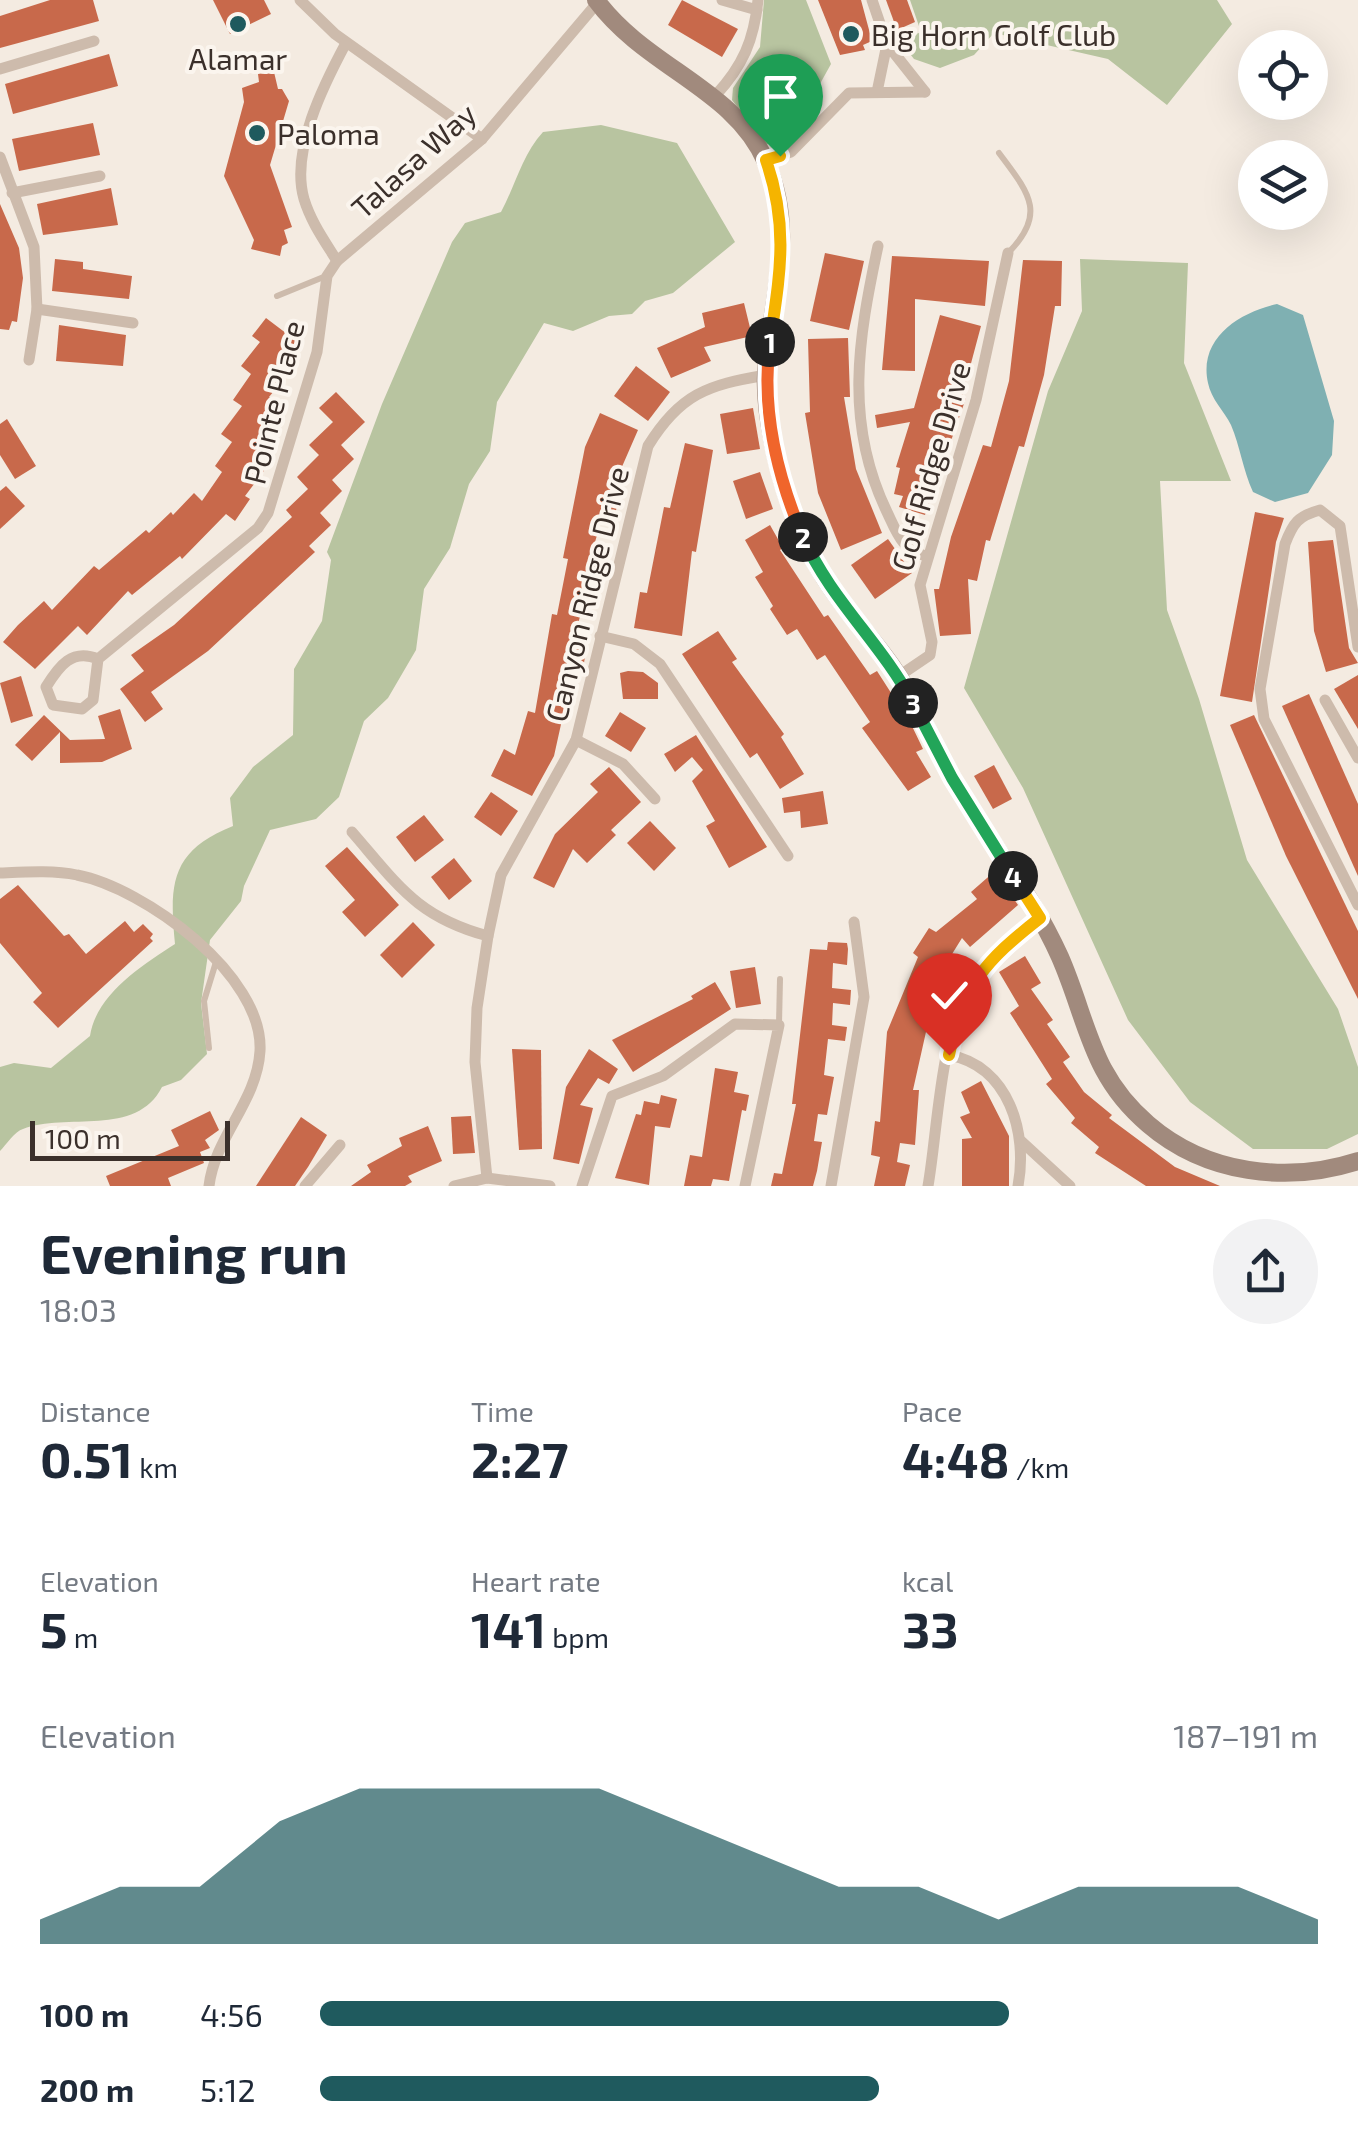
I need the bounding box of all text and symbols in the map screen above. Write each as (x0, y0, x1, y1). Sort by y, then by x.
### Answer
marker: Alamar (227, 13, 249, 35)
place label: Big Horn Golf Club (871, 16, 1116, 52)
marker: Big Horn Golf Club (840, 23, 862, 45)
map controls (1238, 30, 1328, 230)
button: locate (1238, 30, 1328, 120)
place label: Alamar (189, 40, 287, 76)
pin (738, 54, 823, 157)
icon: arrive (753, 69, 808, 124)
street label: Talasa Way (343, 95, 483, 225)
place label: Paloma (277, 115, 380, 151)
marker: Paloma (246, 122, 268, 144)
button: layers (1238, 140, 1328, 230)
street label: Pointe Place (235, 316, 311, 488)
pin: 1 (745, 317, 795, 367)
text: 1 (764, 325, 776, 359)
street label: Golf Ridge Drive (883, 357, 977, 575)
street label: Canyon Ridge Drive (537, 463, 635, 725)
pin: 2 (778, 512, 828, 562)
text: 2 (795, 520, 811, 554)
pin: 3 (888, 678, 938, 728)
text: 3 (905, 686, 921, 720)
pin: 4 (988, 851, 1038, 901)
text: 4 (1004, 859, 1022, 893)
pin (907, 953, 992, 1056)
icon: check (922, 968, 977, 1023)
scale bar (30, 1116, 230, 1160)
text: 100 m (45, 1121, 121, 1155)
text: Evening run (40, 1219, 348, 1285)
button: share (1213, 1219, 1318, 1324)
text: 18:03 (40, 1290, 117, 1328)
text: Distance (40, 1394, 151, 1428)
text: Time (471, 1394, 534, 1428)
text: Pace (902, 1394, 962, 1428)
text: 0.51 (40, 1428, 133, 1488)
text: 2:27 (471, 1428, 568, 1488)
text: 4:48 (902, 1428, 1010, 1488)
text: km (133, 1450, 178, 1484)
text: /km (1010, 1450, 1069, 1484)
text: Elevation (40, 1564, 159, 1598)
text: Heart rate (471, 1564, 601, 1598)
text: kcal (902, 1564, 953, 1598)
text: 5 (40, 1598, 68, 1658)
text: 141 (471, 1598, 546, 1658)
text: 33 (902, 1598, 959, 1658)
text: m (68, 1620, 98, 1654)
text: bpm (546, 1620, 609, 1654)
text: Elevation (40, 1716, 176, 1754)
text: 187–191 m (1173, 1716, 1318, 1754)
text: 100 m (40, 1995, 129, 2033)
text: 4:56 (200, 1995, 263, 2033)
text: 200 m (40, 2070, 134, 2108)
text: 5:12 (200, 2070, 255, 2108)

